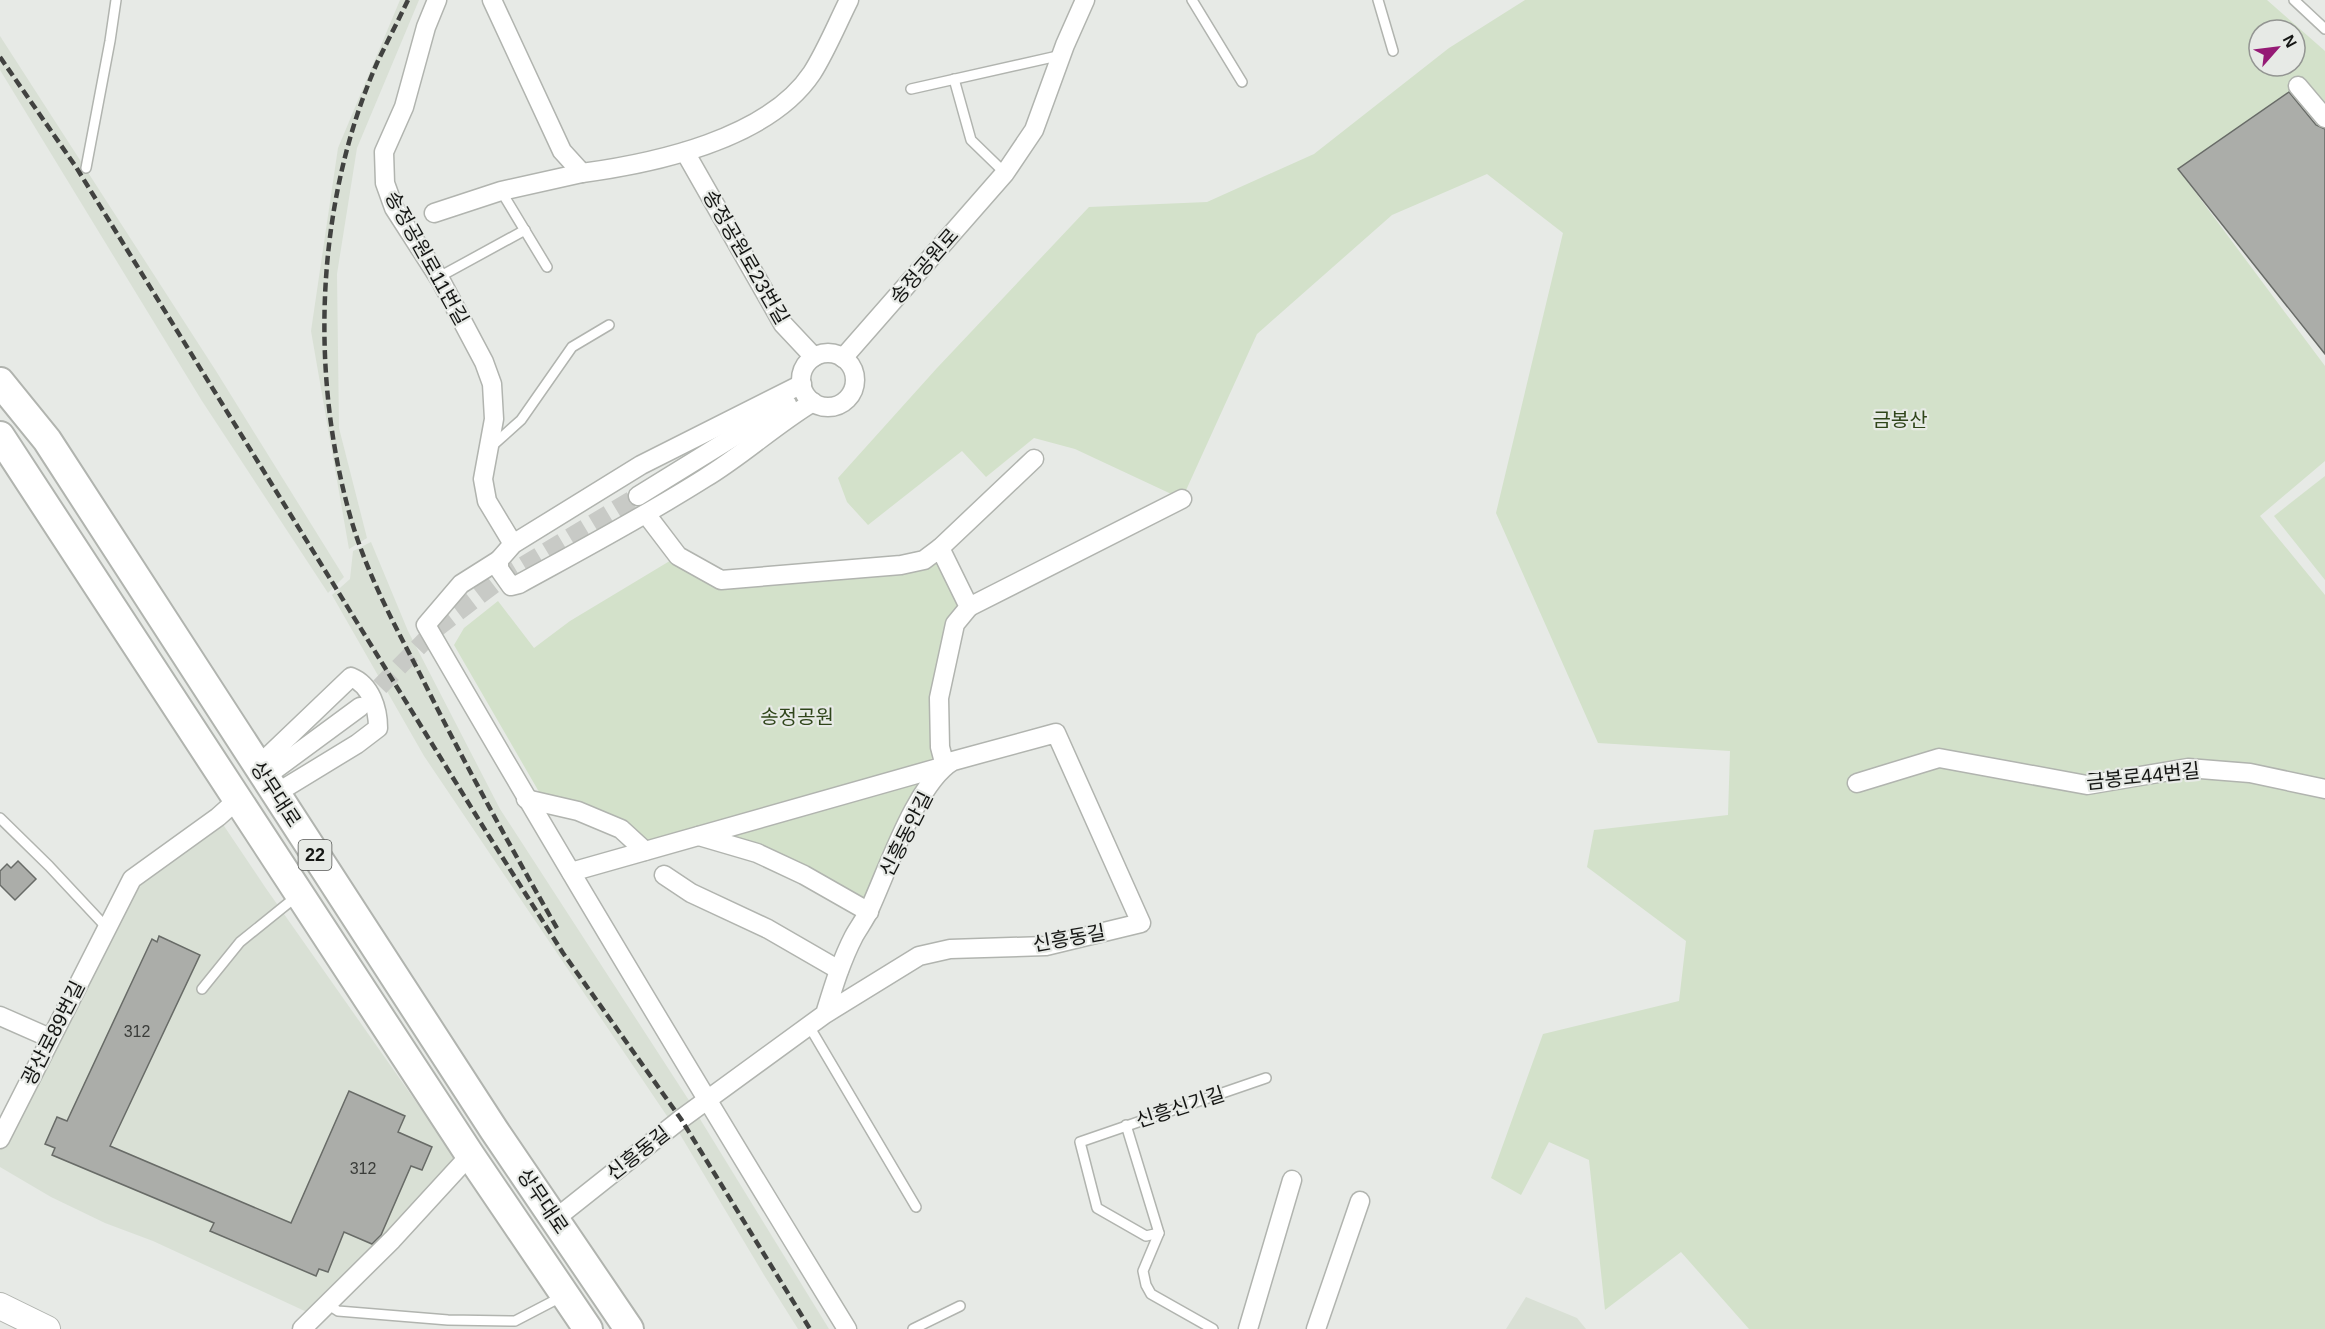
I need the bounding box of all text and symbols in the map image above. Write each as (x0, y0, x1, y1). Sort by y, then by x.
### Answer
north arrow (2247, 18, 2307, 78)
text: N (2280, 32, 2300, 50)
street label: 송정공원로23번길 (699, 186, 793, 328)
street label: 송정공원로11번길 (381, 187, 473, 329)
street label: 송정공원로 (886, 224, 962, 308)
park label: 금봉산 (1872, 409, 1928, 431)
park label: 송정공원 (760, 706, 834, 728)
street label: 상무대로 (247, 757, 305, 831)
street label: 금봉로44번길 (2085, 759, 2201, 793)
street label: 신흥동안길 (875, 788, 937, 880)
road number: 22 (298, 840, 332, 870)
street label: 신흥동길 (1031, 921, 1107, 955)
street label: 광산로89번길 (17, 977, 89, 1089)
house number: 312 (124, 1023, 150, 1040)
street label: 신흥신기길 (1133, 1082, 1227, 1132)
street label: 신흥동길 (602, 1122, 674, 1184)
house number: 312 (350, 1160, 376, 1177)
street label: 상무대로 (513, 1164, 573, 1238)

